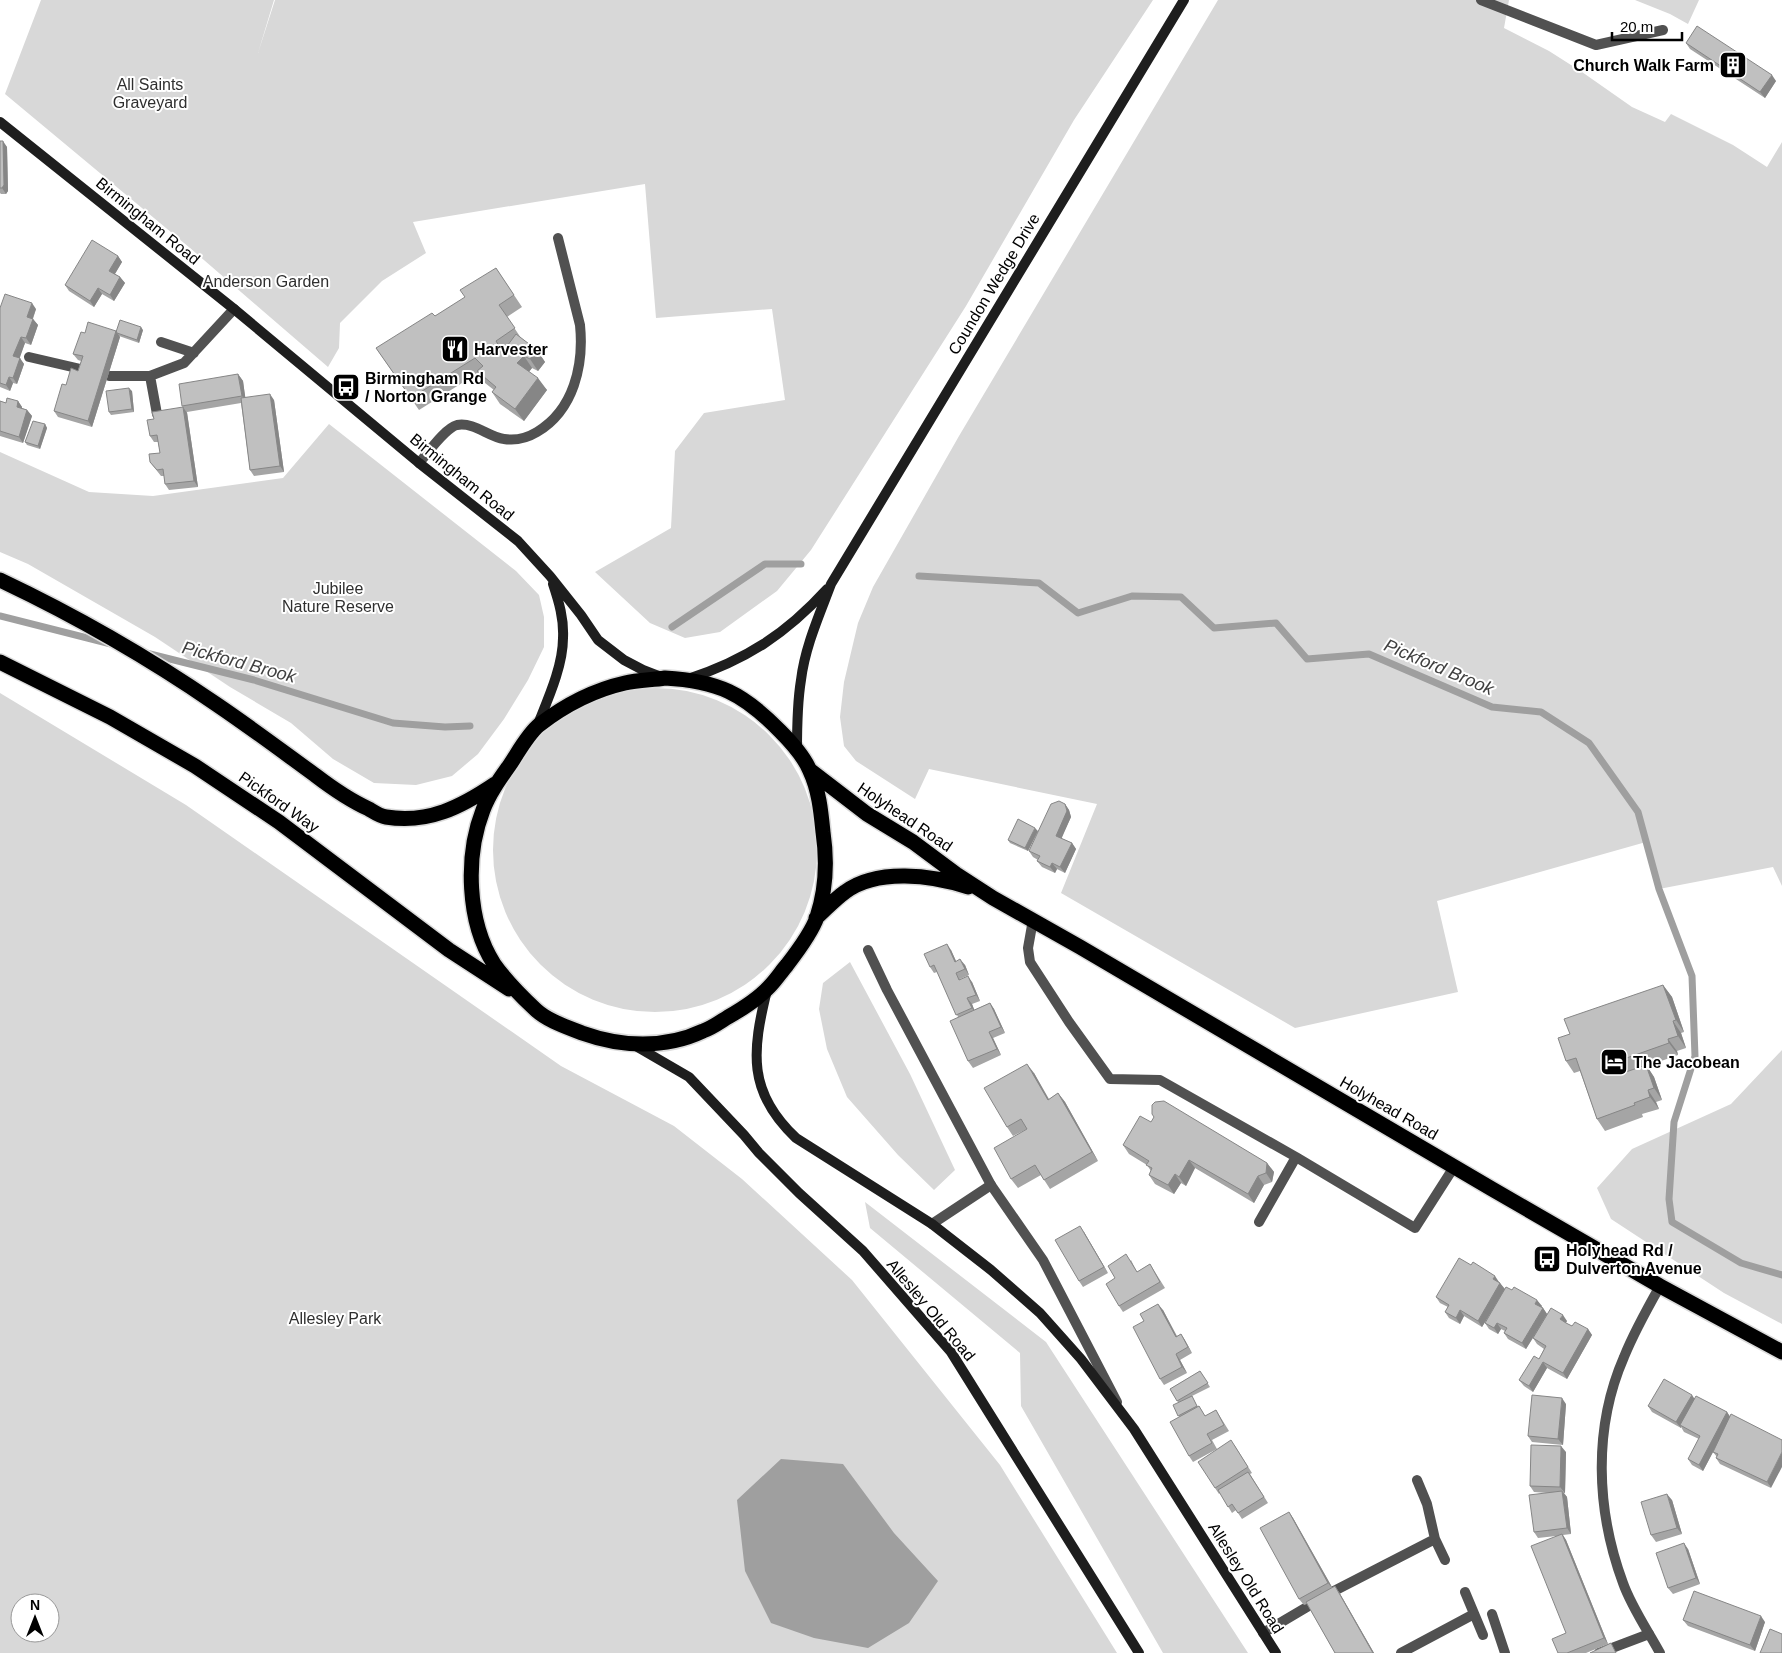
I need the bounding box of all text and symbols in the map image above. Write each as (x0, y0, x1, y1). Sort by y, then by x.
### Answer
scale bar (1612, 10, 1682, 42)
text: 20 m (1620, 18, 1653, 35)
building icon: Church Walk Farm (1718, 50, 1748, 80)
place label: Church Walk Farm (1573, 57, 1714, 74)
park label: All Saints Graveyard (113, 76, 187, 111)
street label: Birmingham Road (93, 174, 203, 268)
street label: Coundon Wedge Drive (945, 210, 1043, 358)
park label: Anderson Garden (203, 273, 329, 290)
restaurant icon: Harvester (440, 334, 470, 364)
place label: Harvester (474, 341, 548, 358)
place label: Birmingham Rd / Norton Grange (365, 370, 487, 405)
bus stop icon: Birmingham Rd / Norton Grange (331, 372, 361, 402)
street label: Birmingham Road (407, 430, 517, 524)
park label: Jubilee Nature Reserve (282, 580, 394, 615)
water label: Pickford Brook (1381, 635, 1498, 699)
water label: Pickford Brook (180, 637, 299, 687)
street label: Pickford Way (236, 768, 322, 836)
street label: Holyhead Road (855, 779, 955, 855)
hotel icon: The Jacobean (1599, 1047, 1629, 1077)
place label: The Jacobean (1633, 1054, 1740, 1071)
street label: Holyhead Road (1337, 1073, 1441, 1143)
place label: Holyhead Rd / Dulverton Avenue (1566, 1242, 1702, 1277)
bus stop icon: Holyhead Rd / Dulverton Avenue (1532, 1244, 1562, 1274)
street label: Allesley Old Road (884, 1256, 978, 1364)
park label: Allesley Park (289, 1310, 382, 1327)
street label: Allesley Old Road (1205, 1520, 1287, 1636)
north arrow (10, 1593, 60, 1643)
text: N (30, 1597, 40, 1613)

